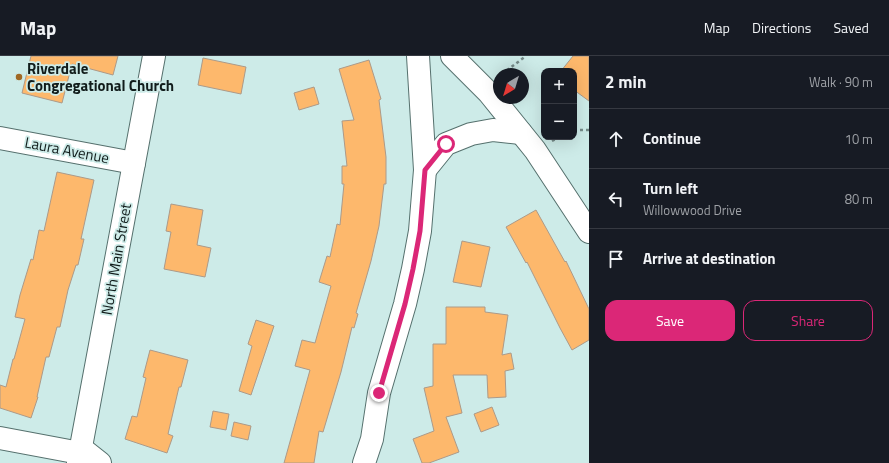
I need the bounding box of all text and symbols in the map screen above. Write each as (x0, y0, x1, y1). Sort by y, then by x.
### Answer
text: Map (20, 13, 56, 42)
text: Map (704, 17, 730, 38)
text: Directions (752, 17, 811, 38)
text: Saved (833, 17, 869, 38)
place label: Riverdale Congregational Church (27, 57, 174, 97)
north arrow (493, 68, 529, 104)
map controls (541, 68, 577, 140)
button: + (541, 68, 577, 104)
text: 2 min (605, 69, 646, 95)
marker: Riverdale Congregational Church (14, 72, 24, 82)
text: Walk · 90 m (809, 72, 873, 92)
button: − (541, 104, 577, 140)
text: Continue (643, 127, 701, 150)
icon: ahead (605, 128, 627, 150)
text: 10 m (845, 129, 873, 149)
street label: Laura Avenue (23, 131, 111, 169)
route start (437, 135, 455, 153)
text: Turn left (643, 177, 698, 200)
icon: left (605, 188, 627, 210)
text: 80 m (845, 189, 873, 209)
text: Willowwood Drive (643, 200, 742, 220)
street label: North Main Street (95, 201, 137, 317)
text: Arrive at destination (643, 247, 776, 270)
icon: arrive (605, 248, 627, 270)
button: Save (605, 300, 735, 341)
button: Share (743, 300, 873, 341)
route end (370, 384, 388, 402)

